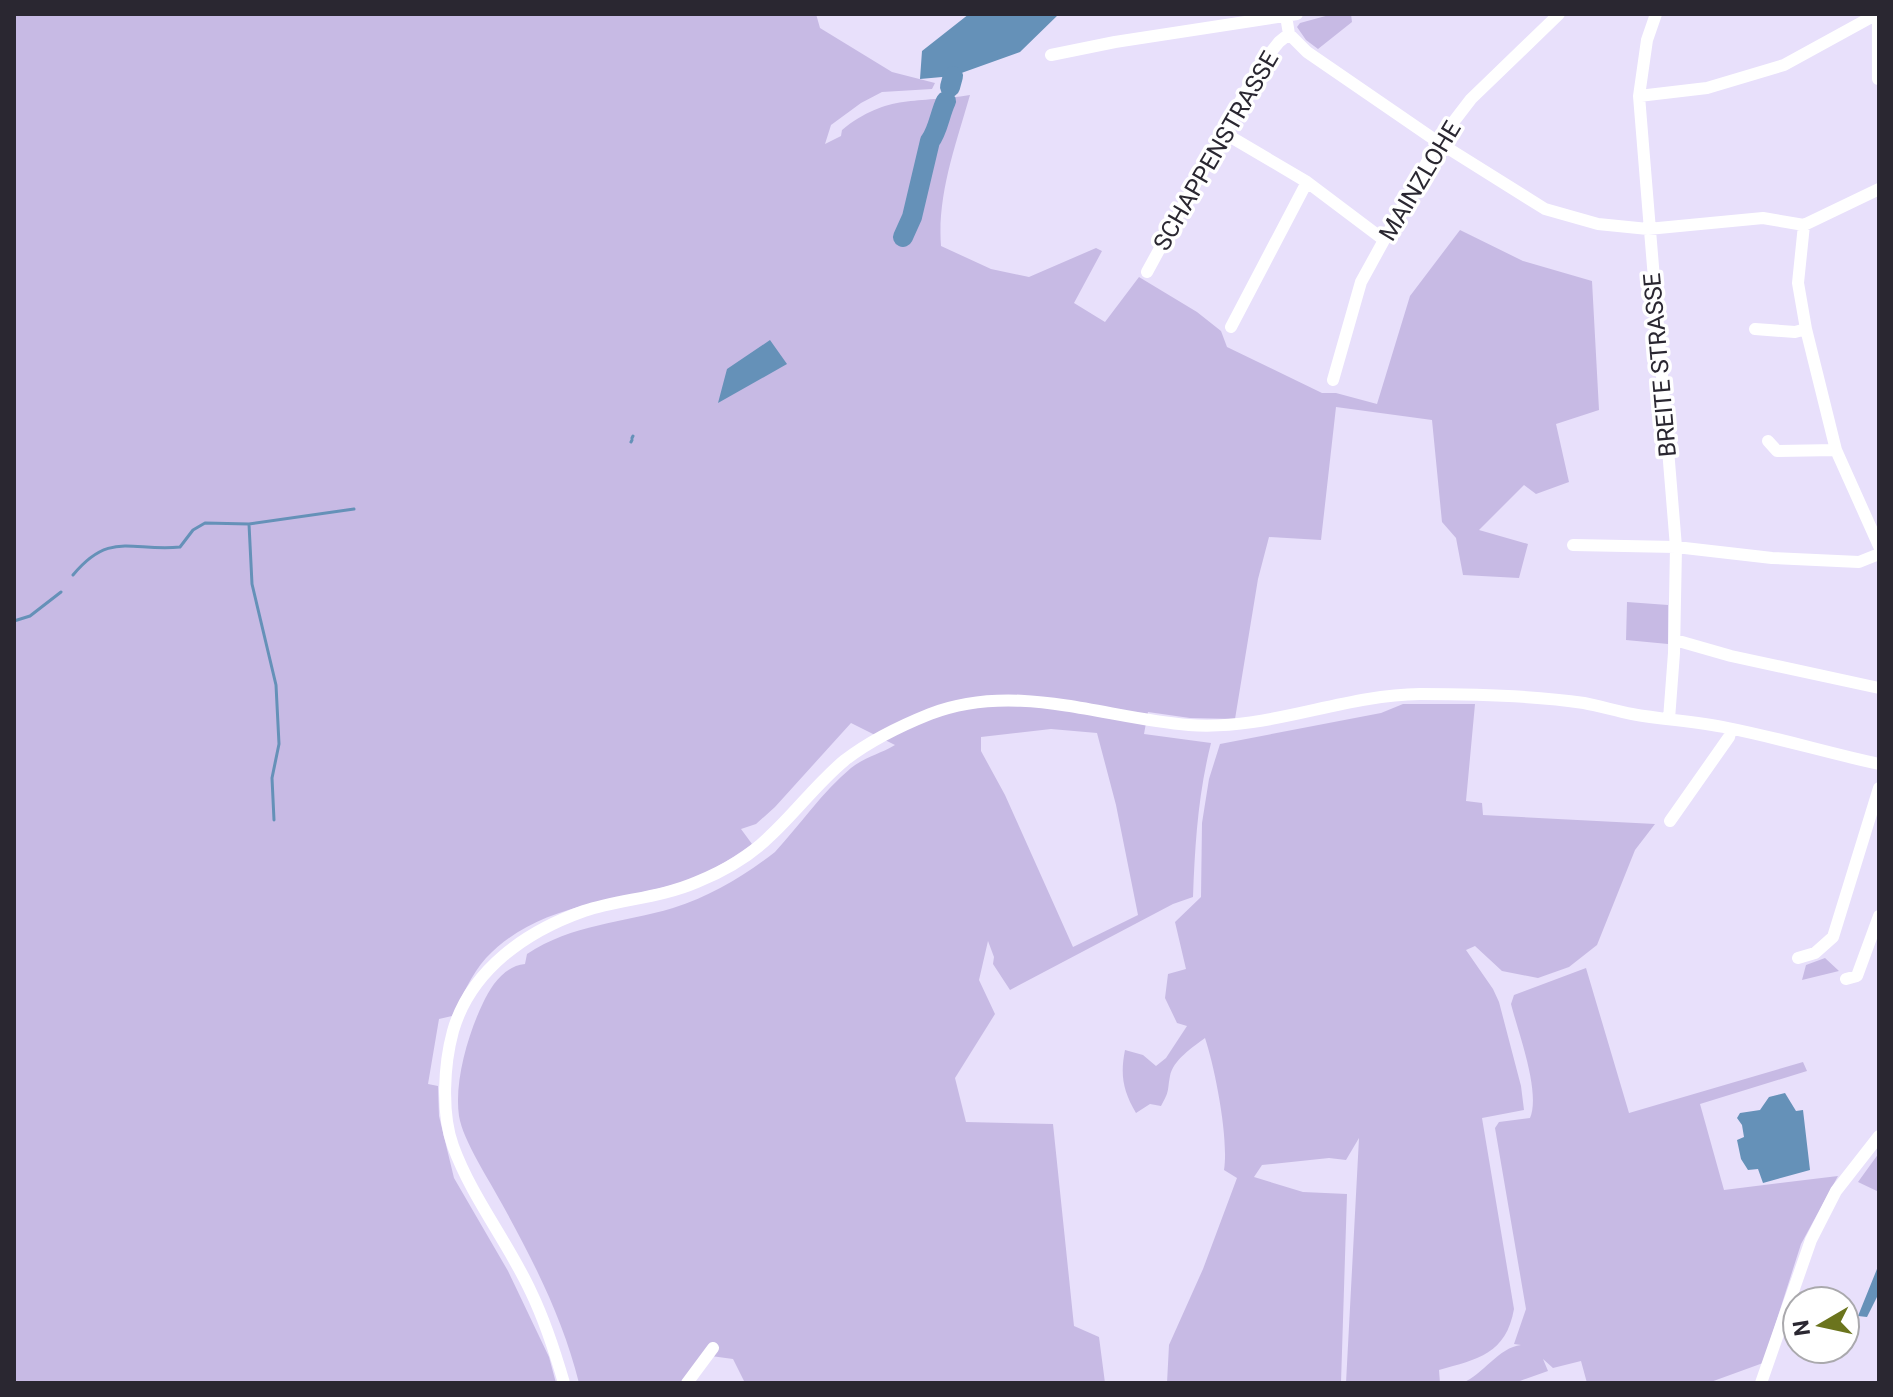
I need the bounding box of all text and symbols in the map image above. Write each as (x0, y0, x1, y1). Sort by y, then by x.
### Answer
street label: SCHAPPENSTRASSE (1148, 47, 1284, 255)
street label: MAINZLOHE (1373, 116, 1467, 246)
street label: BREITE STRASSE (1638, 272, 1682, 458)
north arrow (1781, 1285, 1861, 1365)
text: N (1788, 1318, 1815, 1338)

